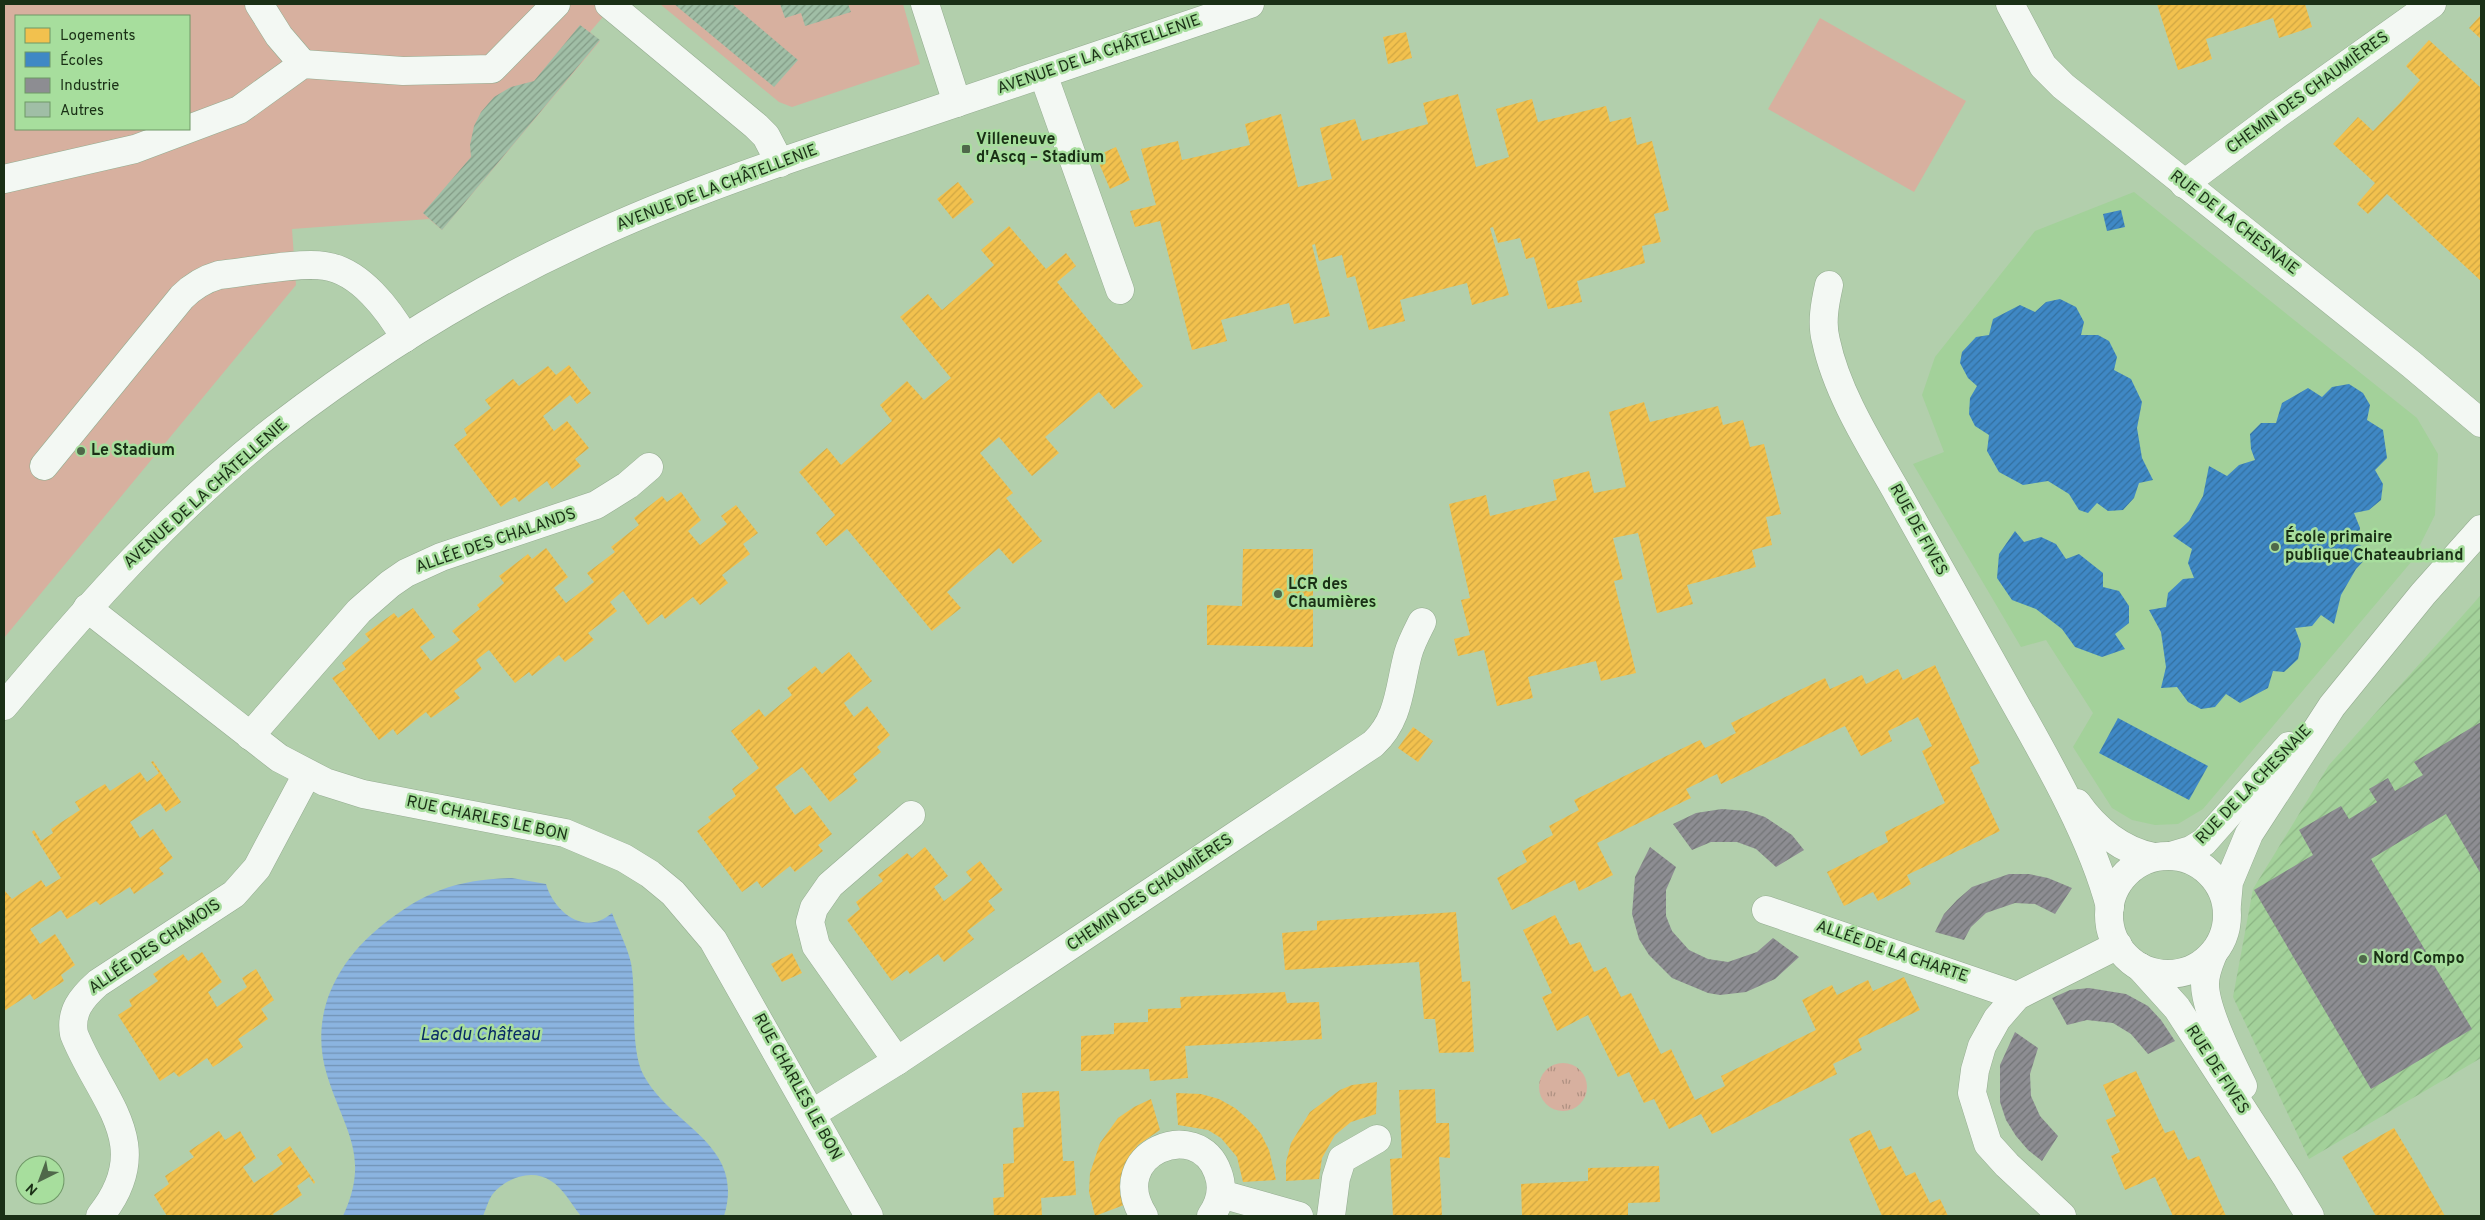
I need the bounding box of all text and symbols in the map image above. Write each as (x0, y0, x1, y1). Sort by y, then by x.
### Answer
street label: AVENUE DE LA CHÂTELLENIE (994, 9, 1203, 99)
legend (15, 15, 190, 130)
street label: CHEMIN DES CHAUMIÈRES (2222, 26, 2393, 159)
text: Logements (60, 27, 136, 46)
text: Écoles (60, 51, 103, 71)
text: Industrie (60, 77, 119, 96)
text: Autres (60, 102, 104, 121)
place label: Villeneuve d'Ascq – Stadium (976, 130, 1104, 168)
street label: AVENUE DE LA CHÂTELLENIE (613, 139, 820, 236)
marker: Villeneuve d'Ascq – Stadium (960, 143, 972, 155)
street label: RUE DE LA CHESNAIE (2166, 166, 2302, 280)
street label: AVENUE DE LA CHÂTELLENIE (119, 414, 292, 573)
place label: Le Stadium (91, 441, 175, 461)
marker: Le Stadium (75, 445, 87, 457)
street label: RUE DE FIVES (1885, 481, 1951, 579)
street label: ALLÉE DES CHALANDS (413, 502, 579, 578)
place label: École primaire publique Chateaubriand (2285, 526, 2463, 566)
marker: École primaire publique Chateaubriand (2269, 541, 2281, 553)
place label: LCR des Chaumières (1288, 575, 1377, 613)
marker: LCR des Chaumières (1272, 588, 1284, 600)
street label: RUE DE LA CHESNAIE (2192, 721, 2316, 849)
street label: RUE CHARLES LE BON (404, 792, 570, 846)
street label: CHEMIN DES CHAUMIÈRES (1062, 828, 1237, 956)
street label: ALLÉE DES CHAMOIS (84, 894, 225, 999)
street label: ALLÉE DE LA CHARTE (1813, 915, 1971, 987)
place label: Nord Compo (2373, 949, 2464, 969)
marker: Nord Compo (2357, 953, 2369, 965)
street label: RUE CHARLES LE BON (748, 1010, 846, 1164)
street label: RUE DE FIVES (2181, 1022, 2253, 1118)
water label: Lac du Château (420, 1024, 540, 1047)
north arrow (15, 1155, 65, 1205)
text: N (23, 1179, 42, 1198)

